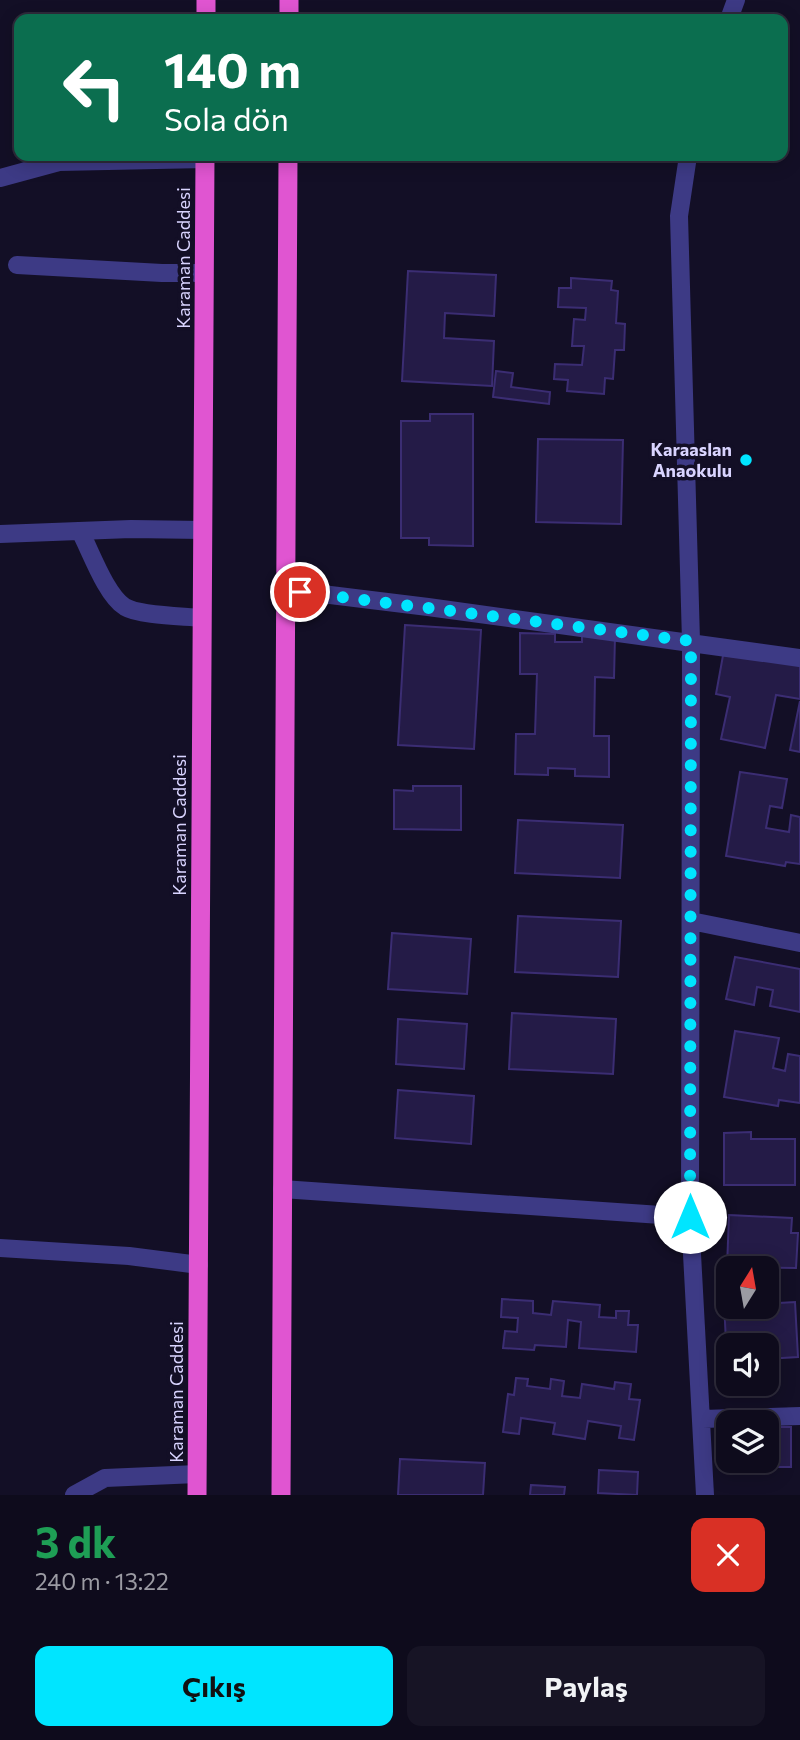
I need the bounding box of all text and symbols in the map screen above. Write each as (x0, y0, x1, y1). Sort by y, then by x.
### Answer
text: 140 m (164, 38, 301, 98)
icon: left (49, 42, 140, 133)
text: Sola dön (164, 98, 289, 138)
street label: Karaman Caddesi (172, 187, 194, 329)
place label: Karaaslan Anaokulu (651, 438, 732, 481)
marker: Karaaslan Anaokulu (738, 452, 754, 468)
pin (270, 562, 330, 622)
icon: arrive (281, 573, 319, 611)
street label: Karaman Caddesi (168, 754, 190, 896)
position arrow (653, 1180, 727, 1254)
north arrow (716, 1256, 779, 1320)
map controls (716, 1256, 779, 1473)
street label: Karaman Caddesi (165, 1321, 187, 1463)
button: sound (716, 1333, 779, 1396)
button: layers (716, 1410, 779, 1473)
text: 3 dk (35, 1515, 116, 1567)
button: close (691, 1518, 765, 1592)
text: 240 m · 13:22 (35, 1567, 169, 1595)
button: Çıkış (35, 1646, 393, 1726)
button: Paylaş (407, 1646, 765, 1726)

